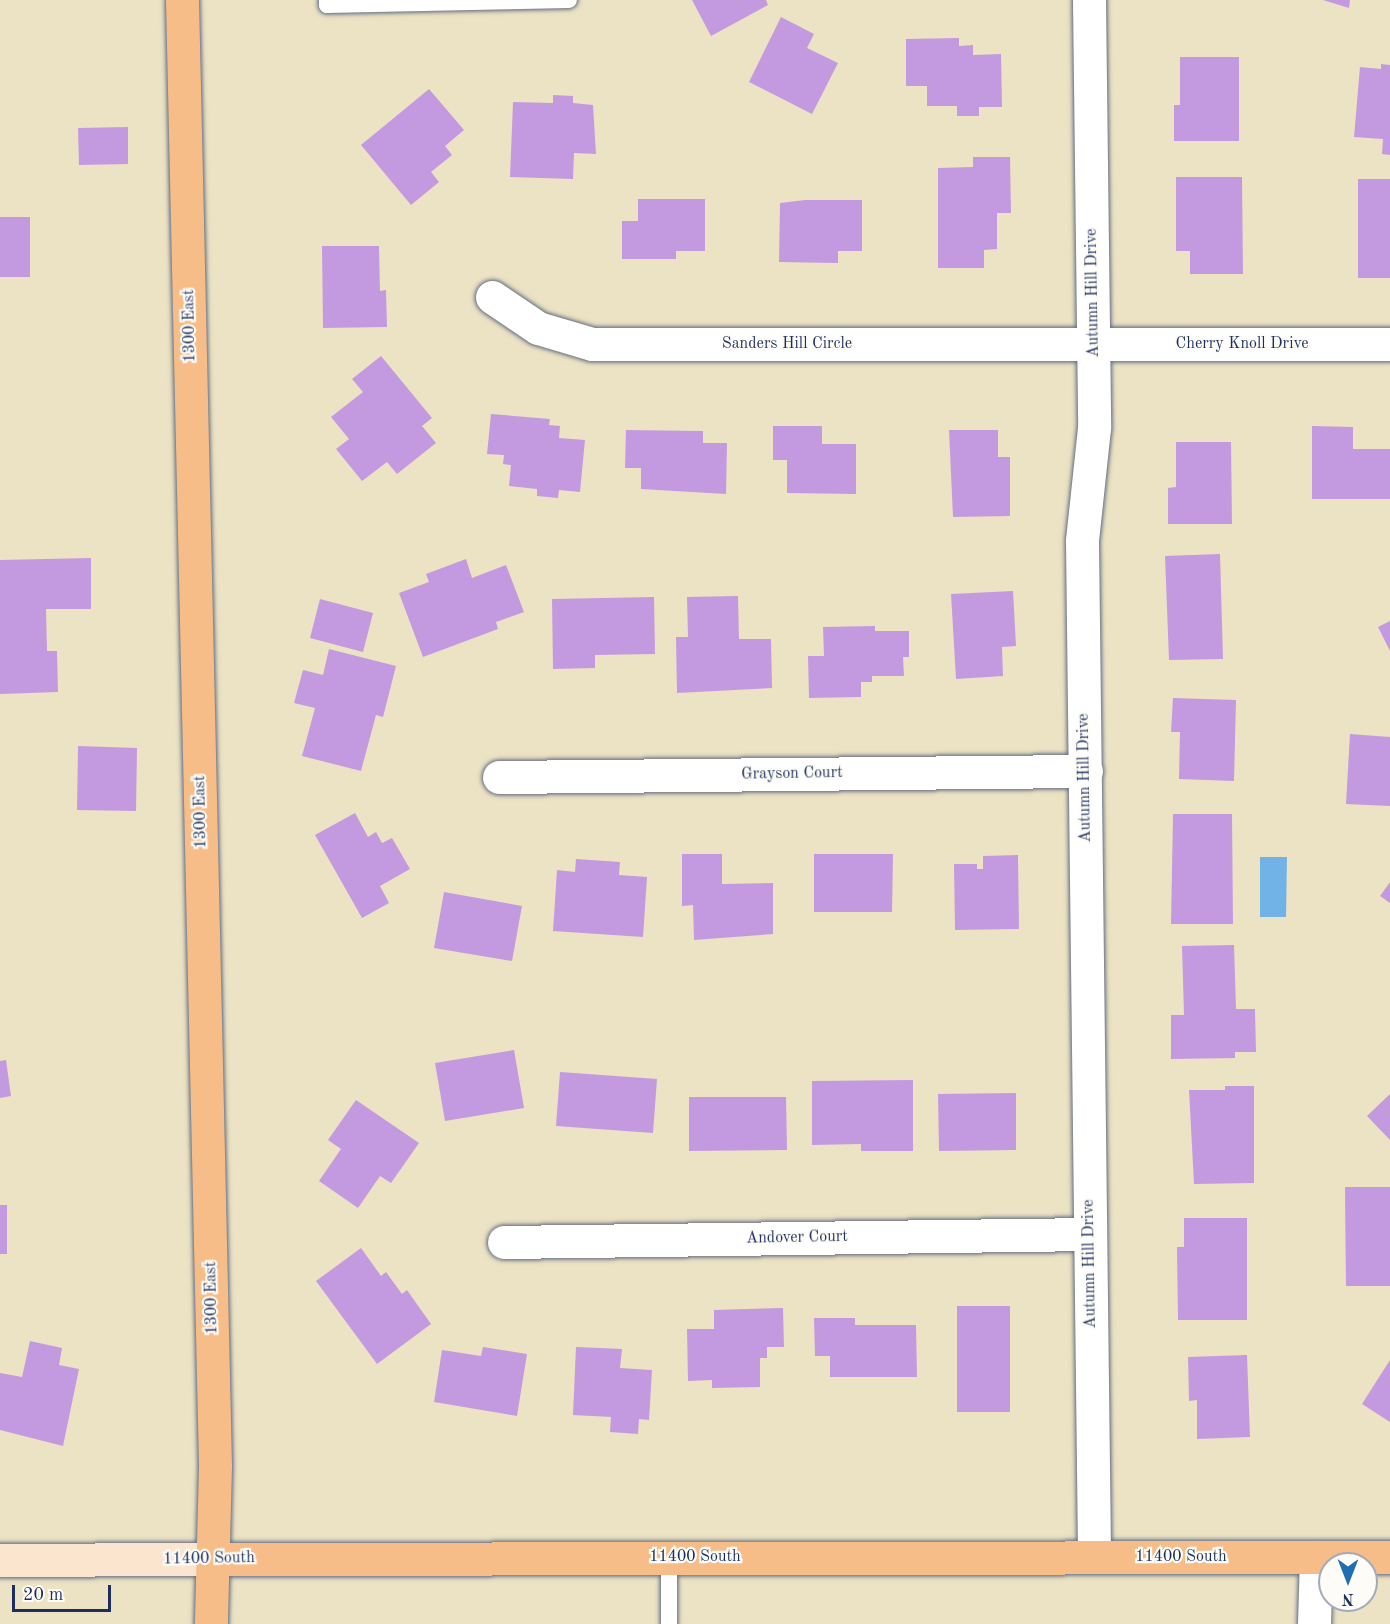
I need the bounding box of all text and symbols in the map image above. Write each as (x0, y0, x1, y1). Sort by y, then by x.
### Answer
street label: Autumn Hill Drive (1082, 228, 1104, 358)
street label: 1300 East (180, 289, 200, 363)
street label: Sanders Hill Circle (722, 334, 852, 354)
street label: Cherry Knoll Drive (1175, 334, 1309, 354)
street label: Autumn Hill Drive (1074, 713, 1096, 843)
street label: Grayson Court (741, 764, 843, 784)
street label: 1300 East (191, 775, 211, 849)
street label: Autumn Hill Drive (1079, 1199, 1101, 1329)
street label: Andover Court (746, 1228, 848, 1248)
street label: 1300 East (202, 1261, 222, 1335)
street label: 11400 South (649, 1547, 741, 1567)
street label: 11400 South (1135, 1547, 1227, 1567)
street label: 11400 South (163, 1549, 255, 1569)
north arrow (1318, 1552, 1378, 1612)
scale bar (15, 1573, 114, 1611)
text: 20 m (23, 1586, 63, 1604)
text: N (1342, 1590, 1354, 1606)

